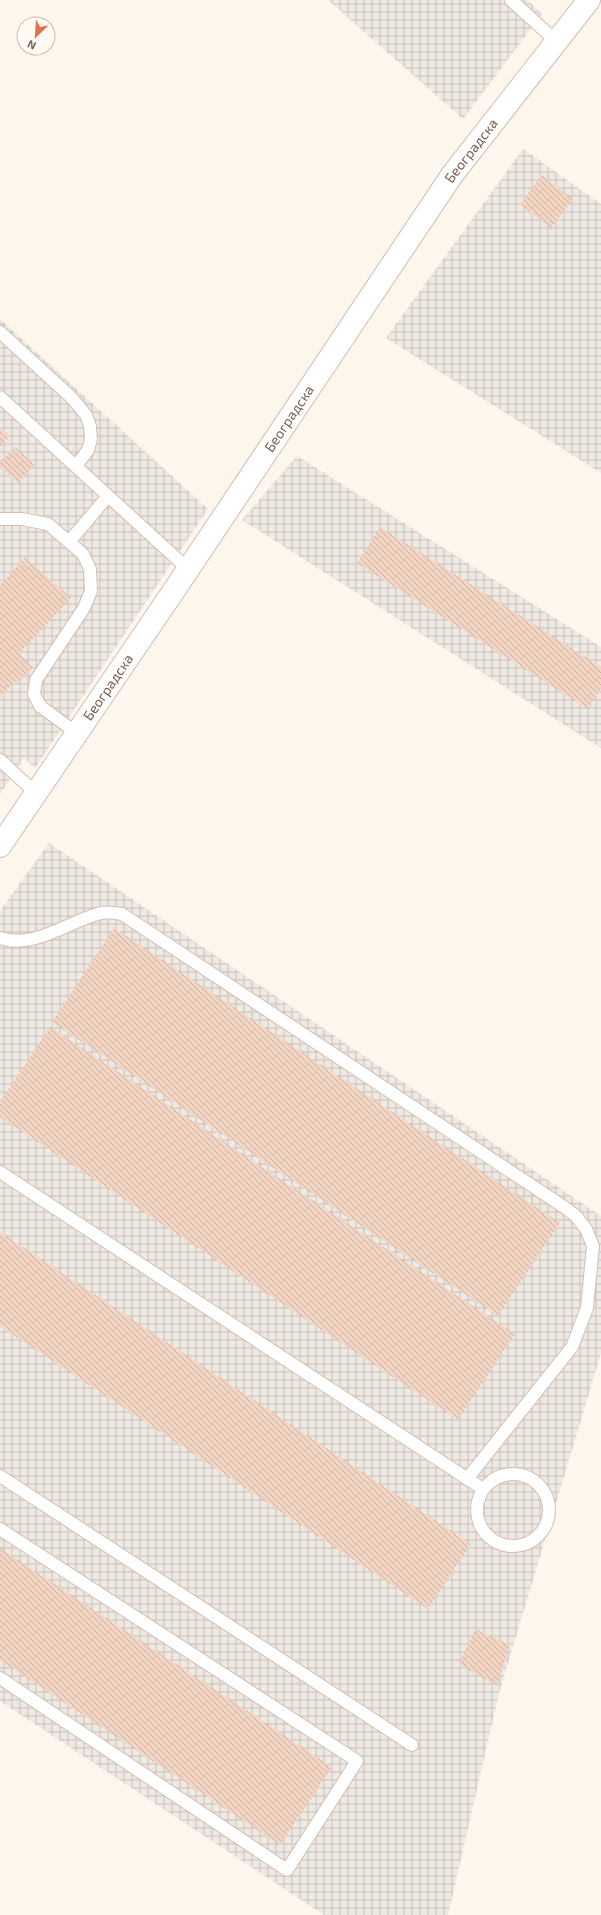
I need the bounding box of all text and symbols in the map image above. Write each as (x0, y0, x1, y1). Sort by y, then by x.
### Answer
north arrow (16, 16, 56, 56)
text: N (25, 38, 38, 53)
street label: Београдска (440, 115, 501, 186)
street label: Београдска (260, 382, 317, 455)
street label: Београдска (79, 651, 136, 723)

